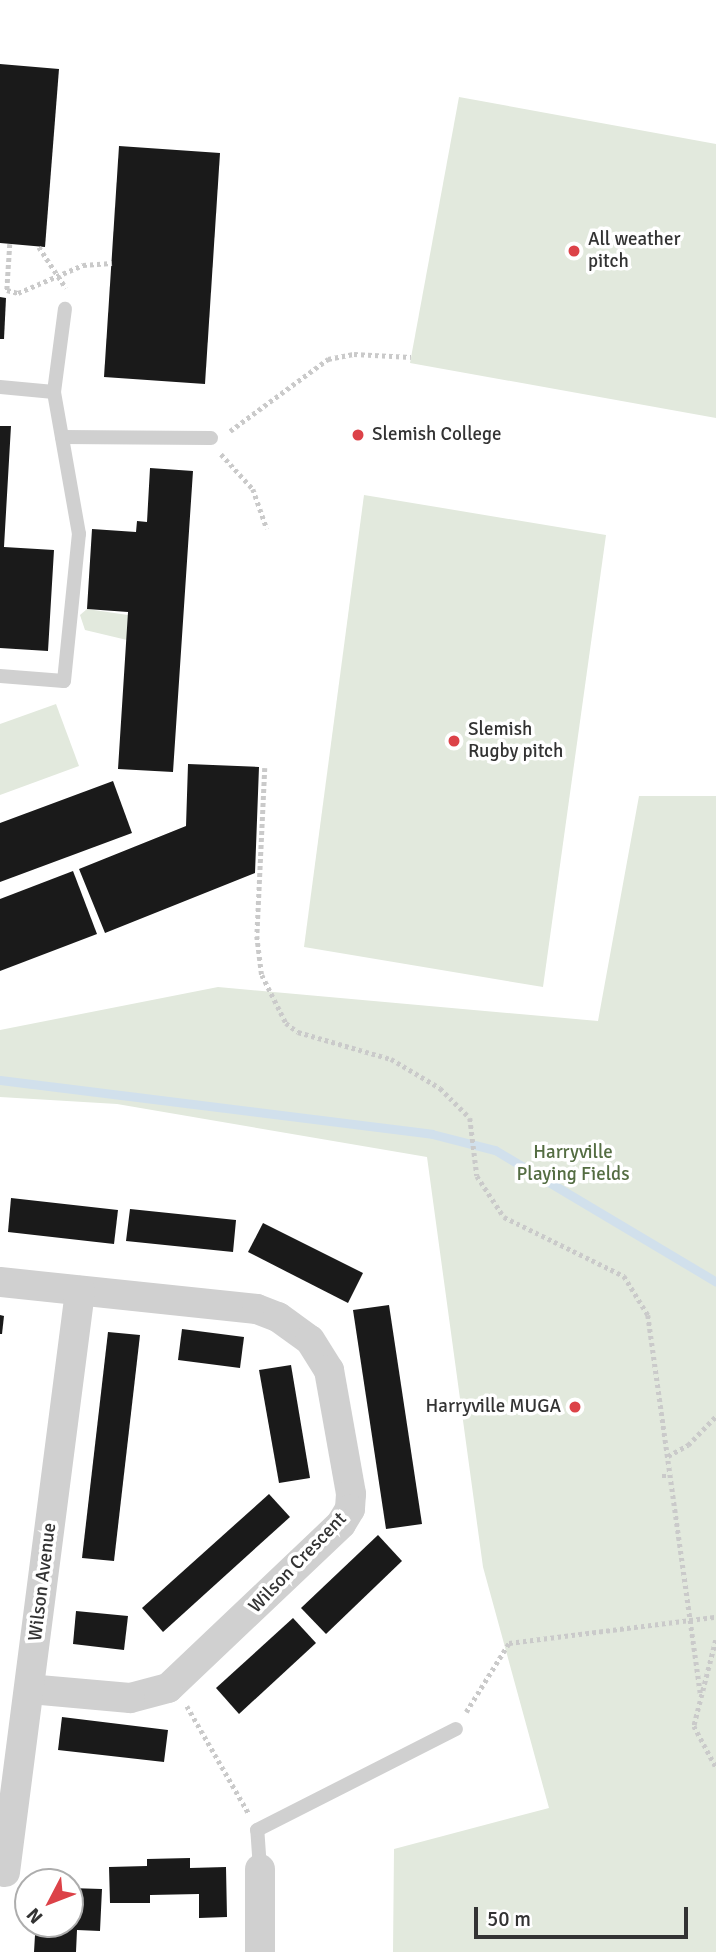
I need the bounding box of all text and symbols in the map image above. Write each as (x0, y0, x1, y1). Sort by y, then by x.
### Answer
place label: All weather pitch (588, 229, 680, 273)
marker: All weather pitch (566, 243, 582, 259)
place label: Slemish College (372, 424, 502, 446)
marker: Slemish College (350, 427, 366, 443)
place label: Slemish Rugby pitch (468, 719, 563, 763)
marker: Slemish Rugby pitch (446, 733, 462, 749)
park label: Harryville Playing Fields (517, 1142, 629, 1186)
place label: Harryville MUGA (426, 1396, 561, 1418)
marker: Harryville MUGA (567, 1399, 583, 1415)
street label: Wilson Crescent (244, 1508, 352, 1618)
street label: Wilson Avenue (24, 1522, 62, 1642)
north arrow (14, 1868, 84, 1938)
scale bar (478, 1892, 692, 1936)
text: N (22, 1903, 48, 1929)
text: 50 m (487, 1906, 531, 1932)

